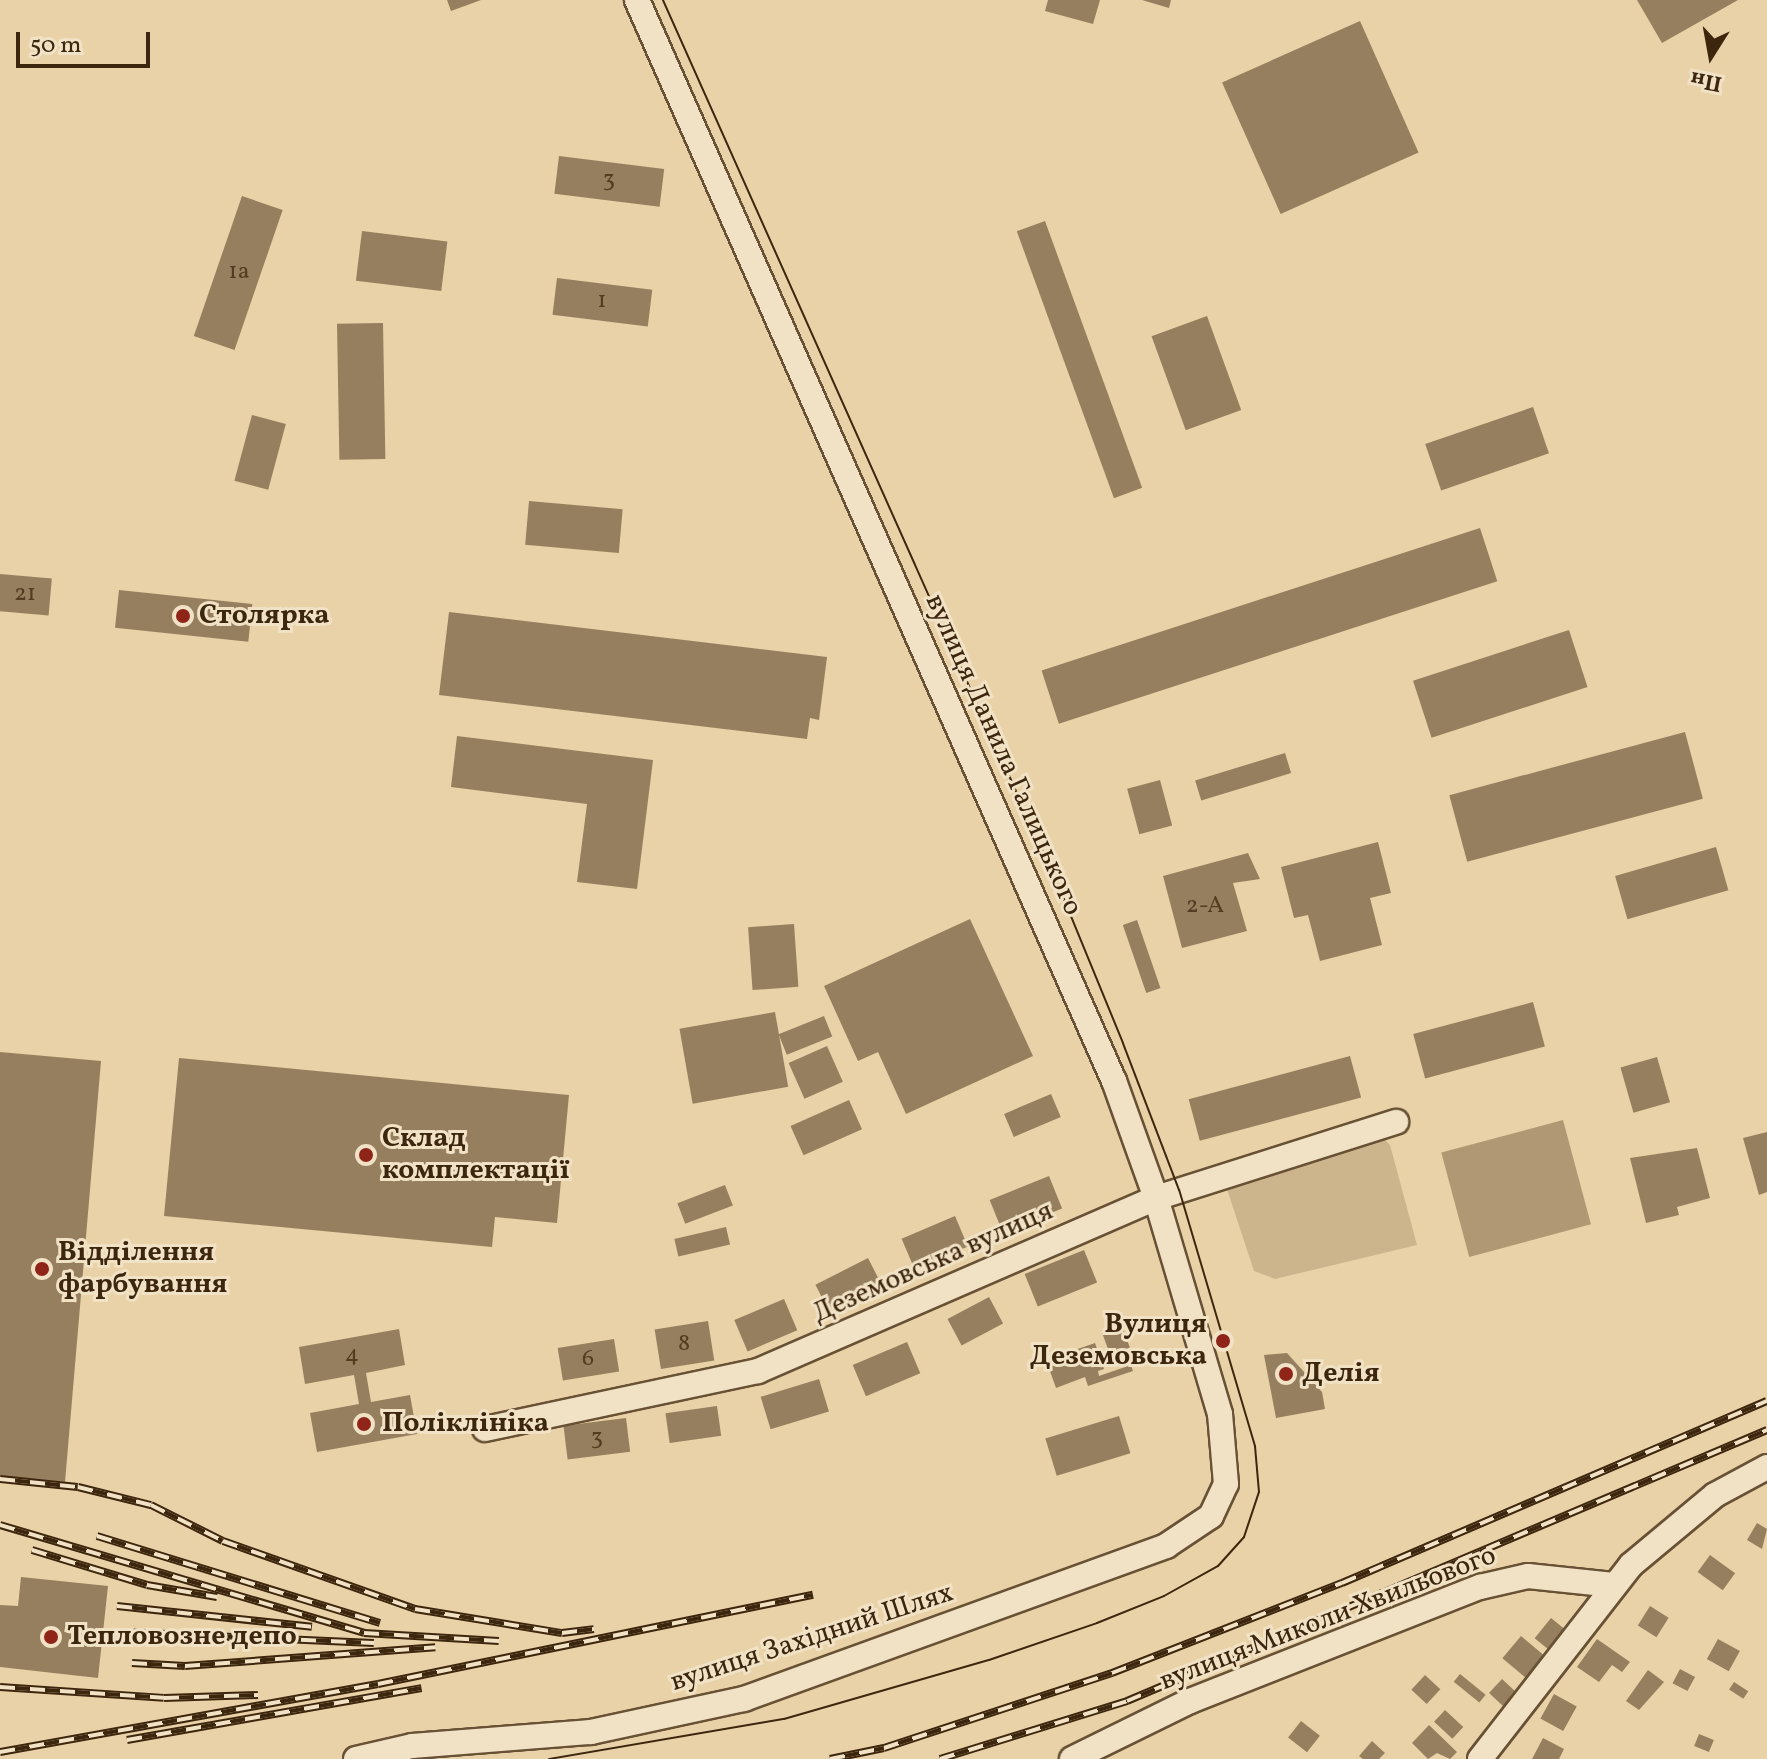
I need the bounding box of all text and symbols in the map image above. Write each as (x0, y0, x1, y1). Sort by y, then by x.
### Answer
scale bar (20, 16, 154, 66)
north arrow (1671, 16, 1751, 96)
text: 50 m (30, 29, 82, 63)
text: Пн (1688, 62, 1725, 98)
house number: 3 (603, 167, 615, 195)
house number: 1а (228, 259, 250, 287)
house number: 1 (597, 288, 607, 316)
house number: 21 (14, 581, 36, 609)
street label: вулиця Данила Галицького (917, 589, 1089, 921)
place label: Столярка (199, 599, 330, 633)
marker: Столярка (174, 607, 192, 625)
house number: 2-А (1186, 893, 1224, 921)
place label: Склад комплектації (382, 1122, 570, 1188)
marker: Склад комплектації (357, 1146, 375, 1164)
street label: Деземовська вулиця (808, 1195, 1058, 1331)
place label: Відділення фарбування (58, 1236, 228, 1302)
marker: Відділення фарбування (33, 1260, 51, 1278)
place label: Вулиця Деземовська (1030, 1308, 1207, 1374)
house number: 8 (678, 1331, 690, 1359)
marker: Вулиця Деземовська (1214, 1332, 1232, 1350)
house number: 4 (345, 1342, 359, 1370)
house number: 6 (582, 1346, 594, 1374)
place label: Делія (1302, 1357, 1380, 1391)
marker: Делія (1277, 1365, 1295, 1383)
place label: Поліклініка (382, 1407, 549, 1441)
marker: Поліклініка (353, 1413, 375, 1435)
house number: 3 (591, 1425, 603, 1453)
street label: вулиця Миколи Хвильового (1155, 1539, 1501, 1699)
street label: вулиця Західний Шлях (666, 1576, 958, 1700)
place label: Тепловозне депо (67, 1620, 297, 1654)
marker: Тепловозне депо (42, 1628, 60, 1646)

